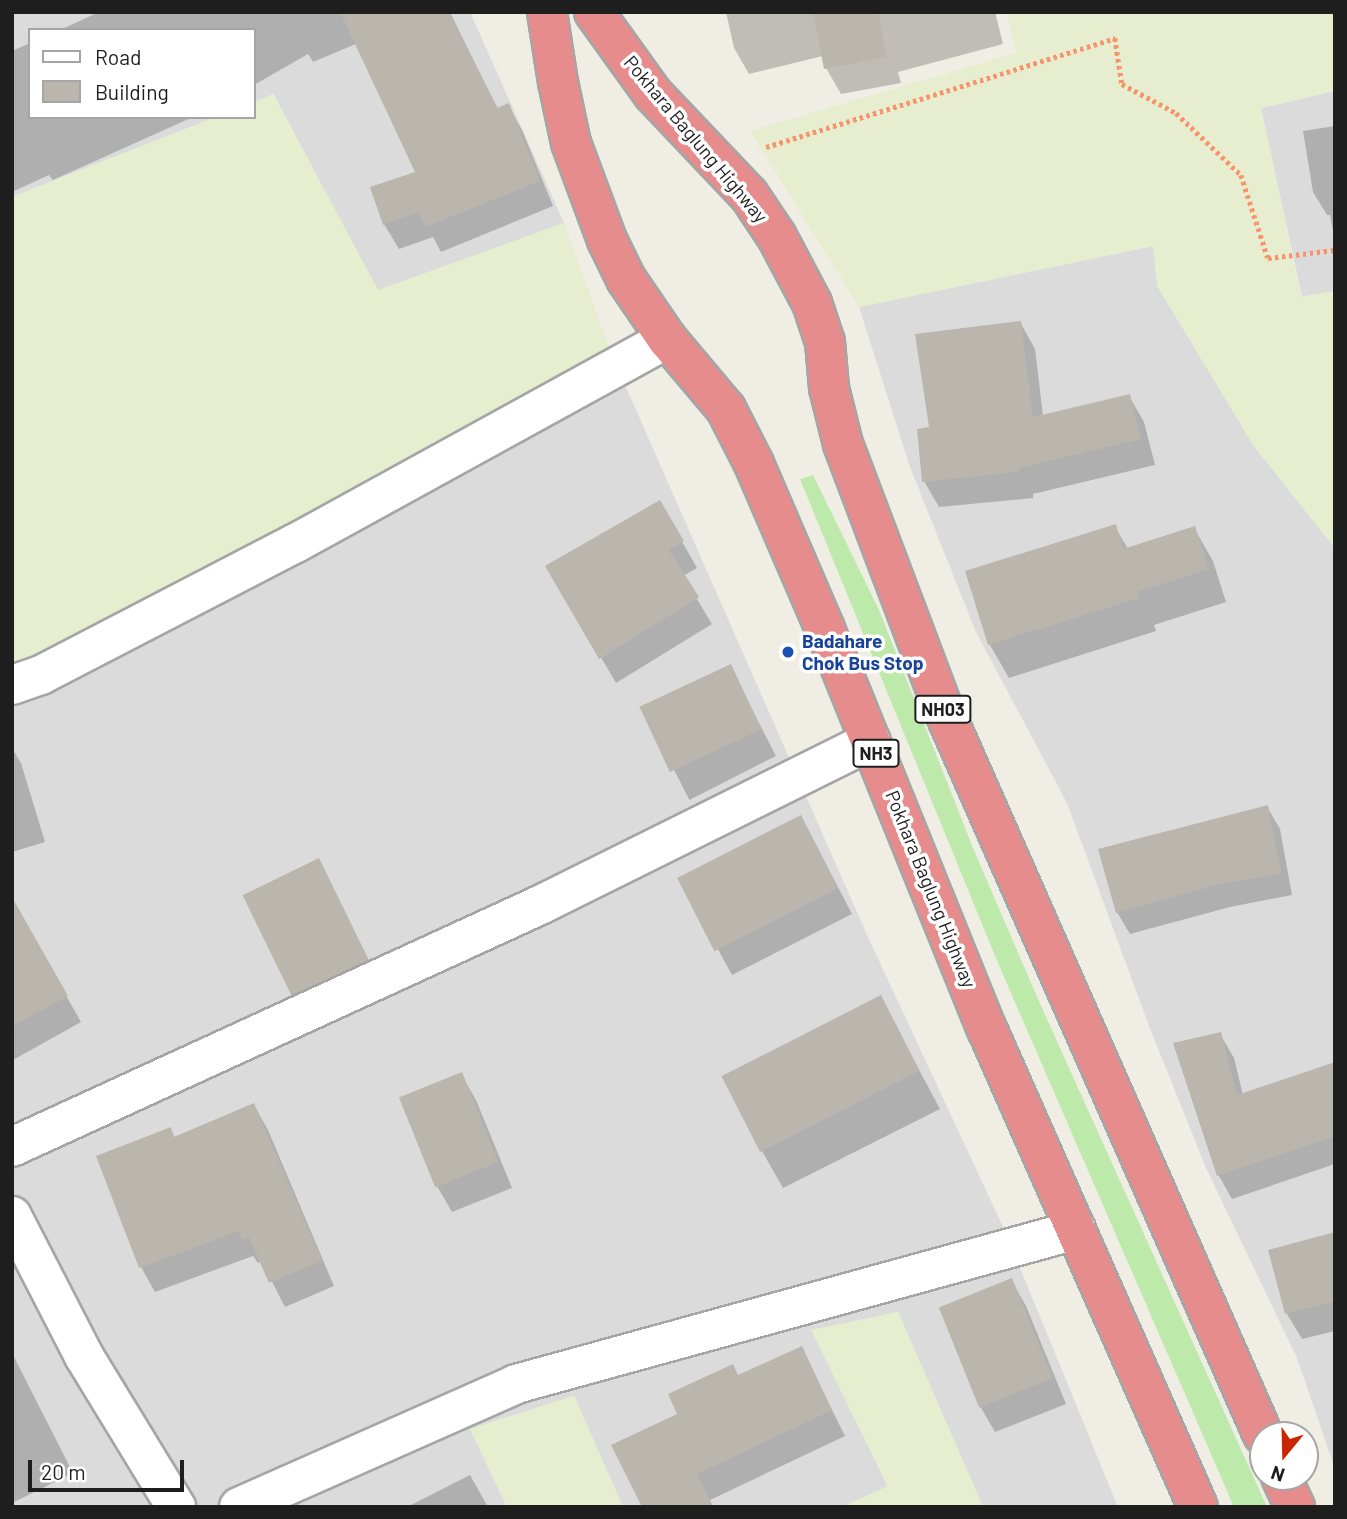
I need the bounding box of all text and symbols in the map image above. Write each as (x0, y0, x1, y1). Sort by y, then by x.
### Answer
legend (28, 28, 256, 119)
text: Road (95, 44, 141, 69)
street label: Pokhara Baglung Highway (619, 51, 773, 227)
text: Building (95, 79, 169, 104)
place label: Badahare Chok Bus Stop (802, 630, 924, 674)
marker: Badahare Chok Bus Stop (780, 644, 796, 660)
road number: NH03 (913, 694, 973, 724)
road number: NH3 (852, 738, 900, 768)
street label: Pokhara Baglung Highway (881, 787, 981, 991)
north arrow (1249, 1421, 1319, 1491)
scale bar (32, 1446, 187, 1490)
text: 20 m (41, 1459, 86, 1484)
text: N (1268, 1462, 1287, 1487)

